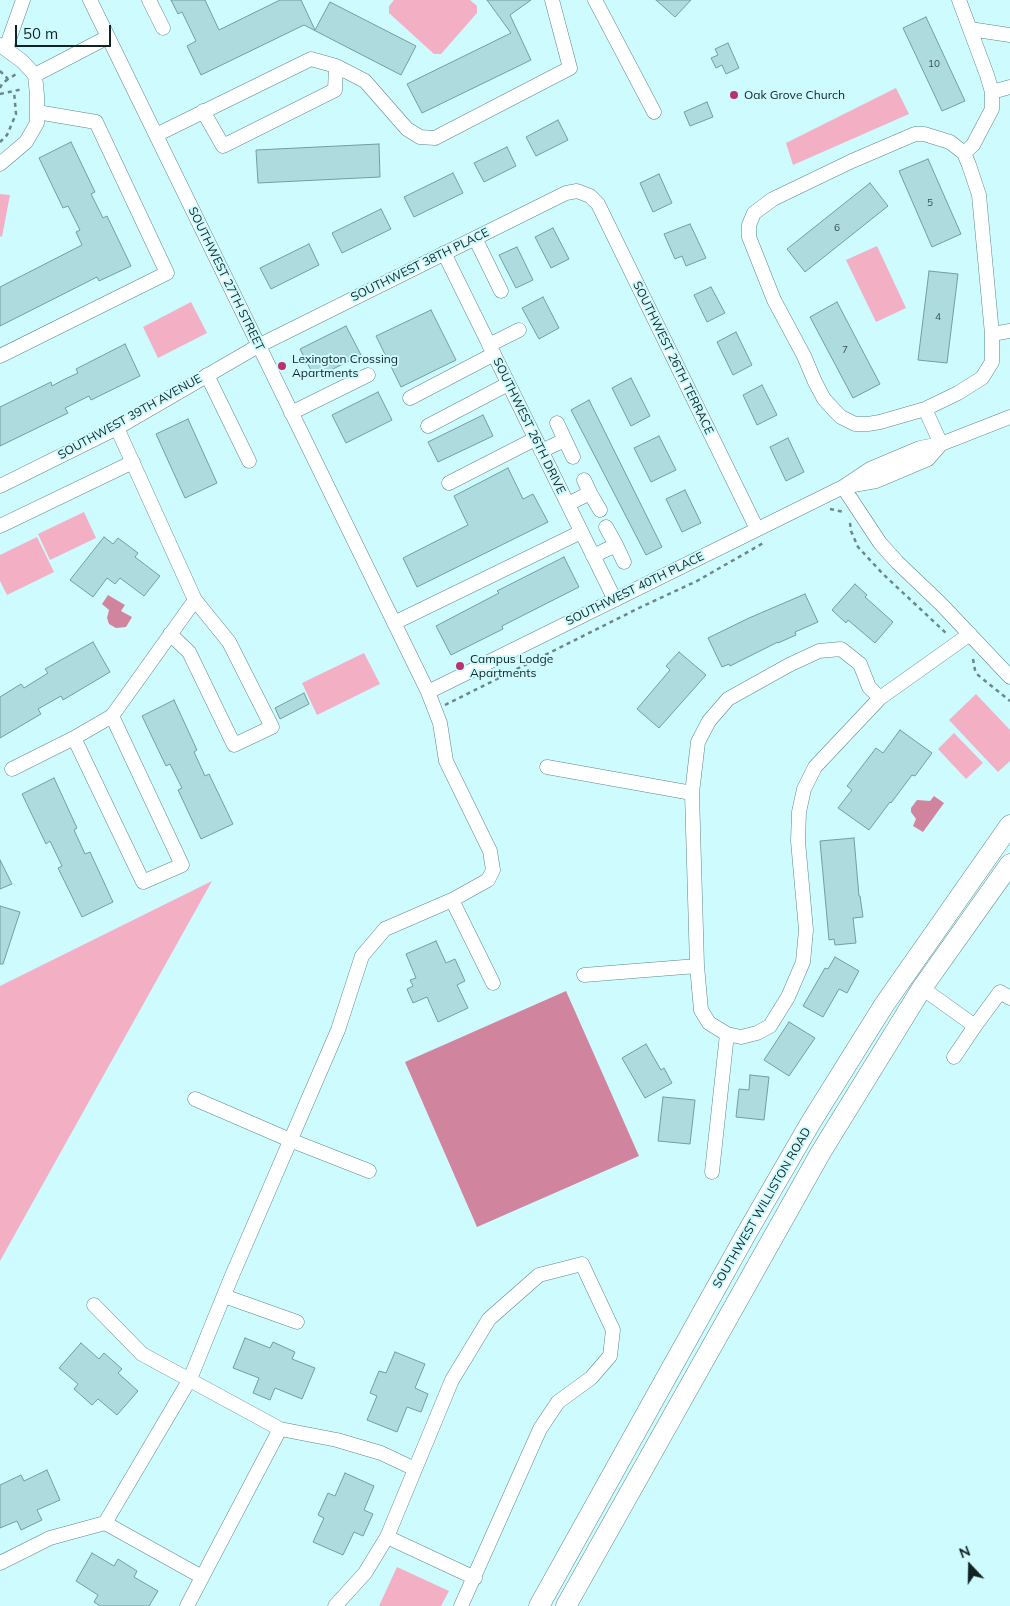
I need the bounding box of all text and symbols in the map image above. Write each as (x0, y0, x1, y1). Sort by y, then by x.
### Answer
scale bar (18, 15, 114, 47)
text: 50 m (23, 24, 58, 43)
house number: 10 (928, 58, 940, 70)
place label: Oak Grove Church (744, 88, 845, 102)
marker: Oak Grove Church (728, 89, 740, 101)
house number: 5 (927, 197, 933, 209)
street label: SOUTHWEST 27TH STREET (185, 205, 267, 353)
house number: 6 (834, 222, 840, 234)
street label: SOUTHWEST 38TH PLACE (349, 225, 491, 305)
street label: SOUTHWEST 26TH TERRACE (630, 279, 716, 437)
house number: 4 (935, 311, 941, 323)
house number: 7 (842, 344, 848, 356)
place label: Lexington Crossing Apartments (292, 352, 398, 380)
street label: SOUTHWEST 26TH DRIVE (490, 356, 568, 496)
marker: Lexington Crossing Apartments (276, 360, 288, 372)
street label: SOUTHWEST 39TH AVENUE (56, 371, 204, 463)
street label: SOUTHWEST 40TH PLACE (564, 549, 706, 629)
place label: Campus Lodge Apartments (470, 652, 553, 680)
marker: Campus Lodge Apartments (454, 660, 466, 672)
street label: SOUTHWEST WILLISTON ROAD (710, 1125, 814, 1291)
north arrow (945, 1541, 995, 1591)
text: N (956, 1542, 973, 1562)

